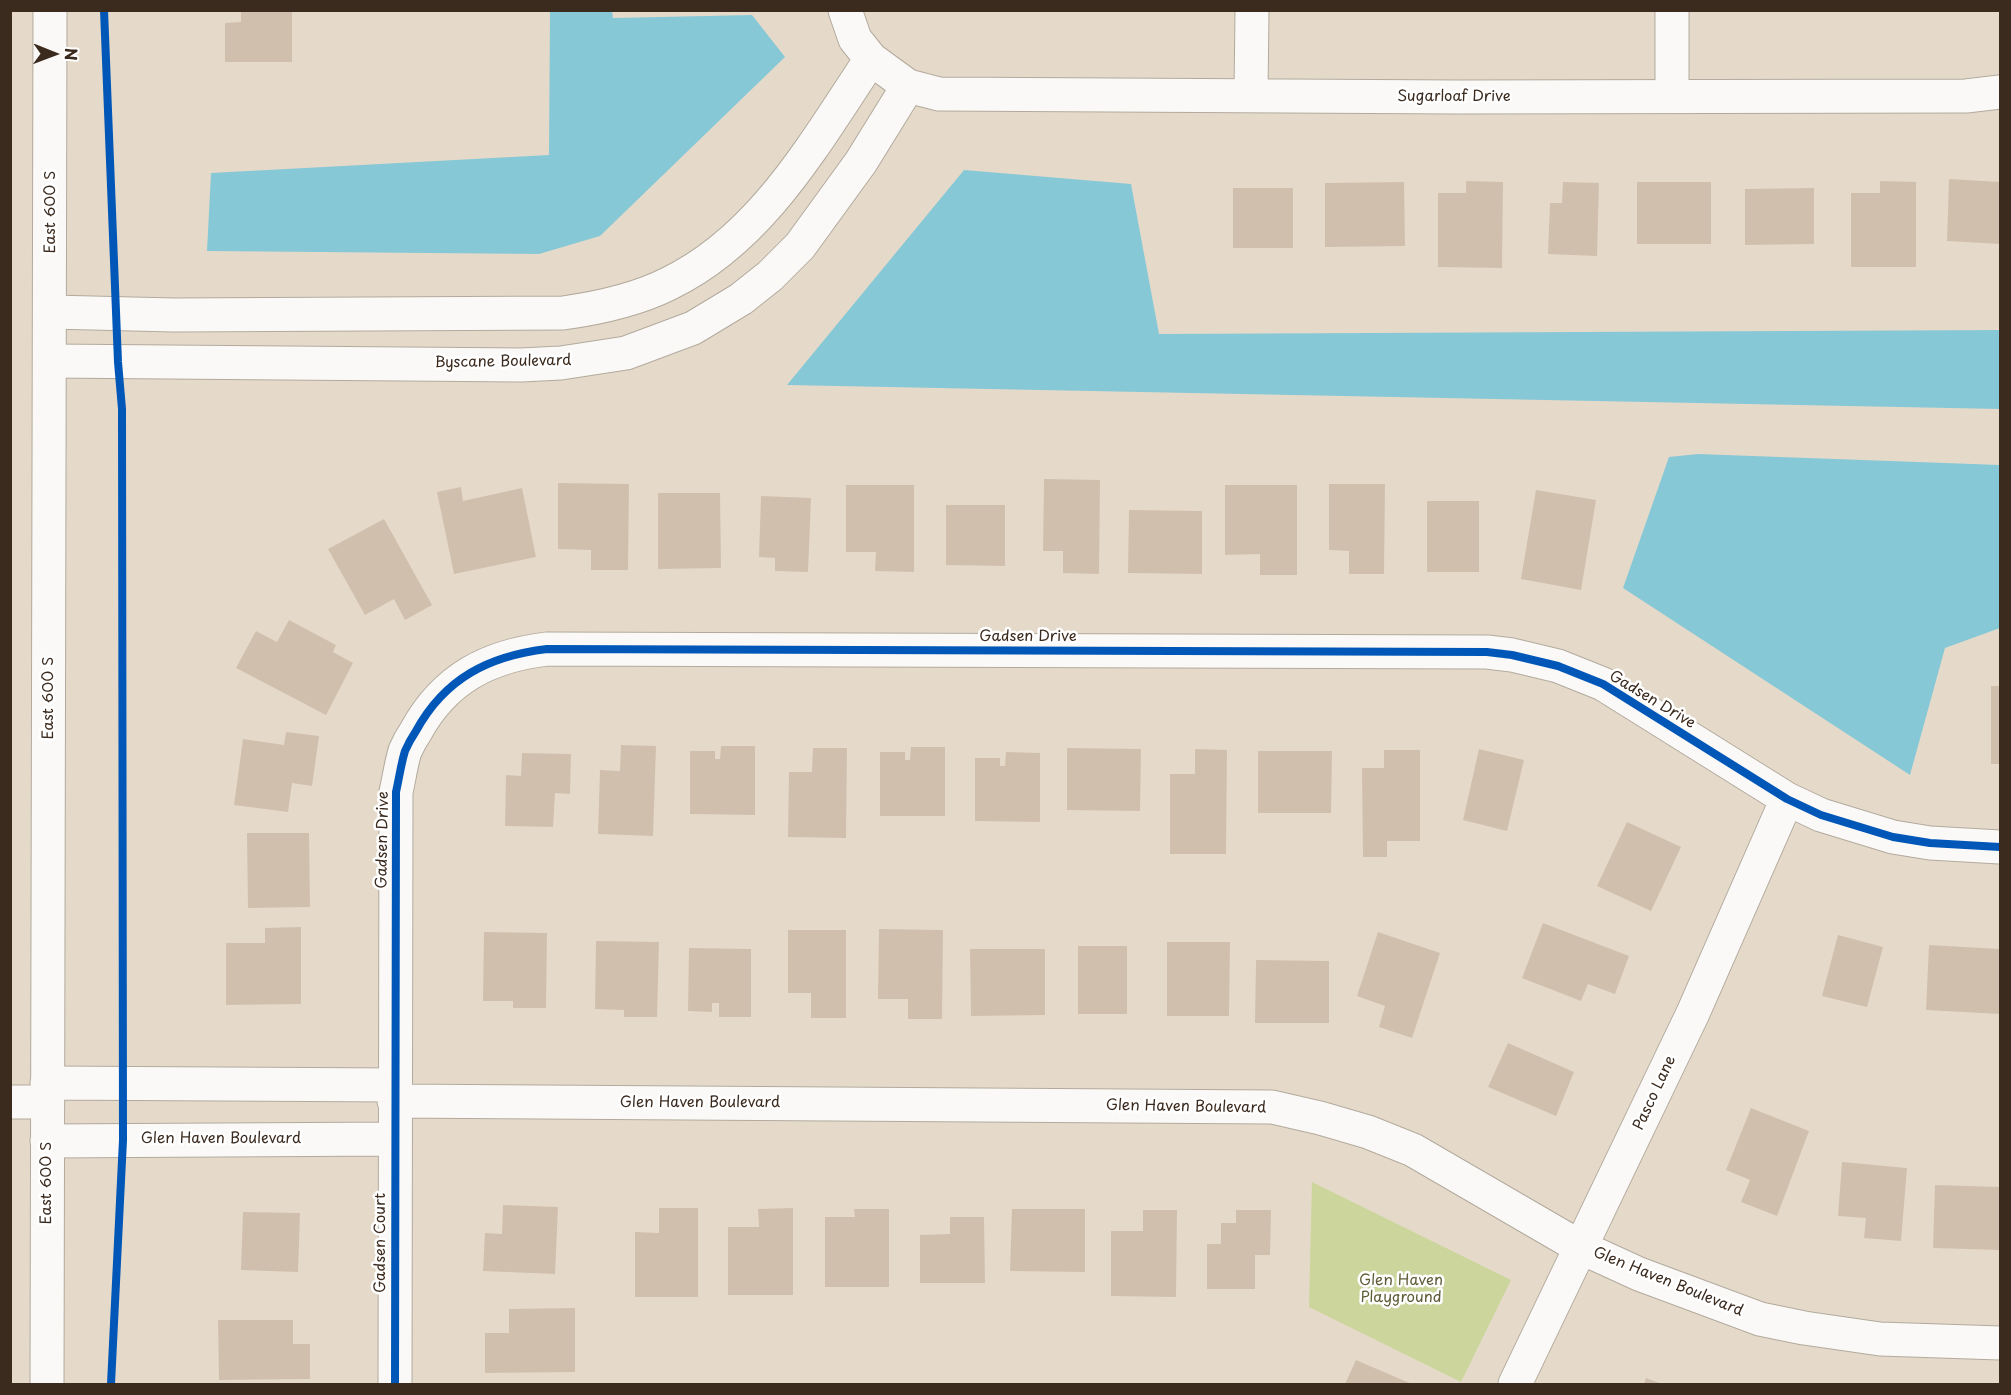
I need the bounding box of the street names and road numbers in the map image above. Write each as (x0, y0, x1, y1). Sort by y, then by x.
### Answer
street label: Sugarloaf Drive (1397, 88, 1511, 106)
street label: East 600 S (42, 171, 60, 253)
street label: Byscane Boulevard (434, 352, 572, 372)
street label: Gadsen Drive (979, 628, 1077, 646)
street label: East 600 S (40, 657, 58, 739)
street label: Gadsen Drive (1606, 667, 1698, 733)
street label: Gadsen Drive (373, 791, 393, 889)
street label: Pasco Lane (1630, 1053, 1680, 1133)
street label: Glen Haven Boulevard (620, 1094, 780, 1112)
street label: Glen Haven Boulevard (1106, 1097, 1266, 1117)
street label: Glen Haven Boulevard (141, 1130, 301, 1148)
street label: East 600 S (38, 1142, 56, 1224)
street label: Gadsen Court (372, 1193, 390, 1293)
street label: Glen Haven Boulevard (1590, 1244, 1746, 1320)

